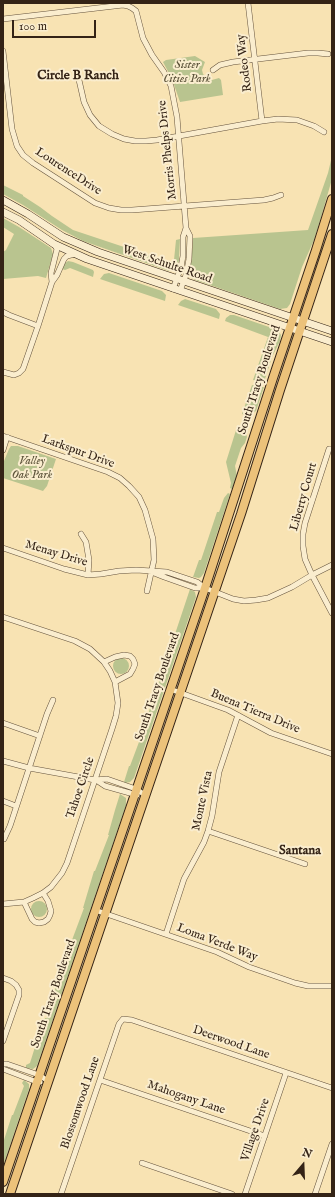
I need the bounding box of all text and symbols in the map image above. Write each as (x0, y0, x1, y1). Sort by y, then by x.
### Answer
scale bar (14, 12, 98, 38)
text: 100 m (19, 19, 47, 34)
street label: Rodeo Way (234, 33, 256, 93)
park label: Sister Cities Park (163, 59, 211, 87)
district label: Circle B Ranch (37, 68, 119, 84)
street label: Morris Phelps Drive (156, 100, 180, 200)
street label: LourenceDrive (32, 145, 104, 199)
street label: West Schulte Road (120, 243, 214, 287)
street label: South Tracy Boulevard (236, 324, 284, 436)
street label: Larkspur Drive (40, 432, 116, 472)
park label: Valley Oak Park (12, 455, 52, 483)
street label: Liberty Court (287, 461, 321, 533)
street label: Menay Drive (23, 538, 89, 570)
street label: South Tracy Boulevard (133, 631, 183, 743)
street label: Buena Tierra Drive (208, 687, 302, 737)
street label: Tahoe Circle (64, 755, 98, 821)
street label: Monte Vista (190, 770, 216, 832)
district label: Santana (279, 843, 321, 859)
street label: Loma Verde Way (174, 921, 260, 965)
street label: South Tracy Boulevard (29, 938, 79, 1050)
street label: Deerwood Lane (191, 1023, 271, 1063)
street label: Blossomwood Lane (58, 1055, 104, 1151)
street label: Mahogany Lane (145, 1078, 227, 1118)
street label: Village Drive (239, 1097, 273, 1163)
north arrow (283, 1145, 323, 1185)
text: N (300, 1145, 314, 1162)

